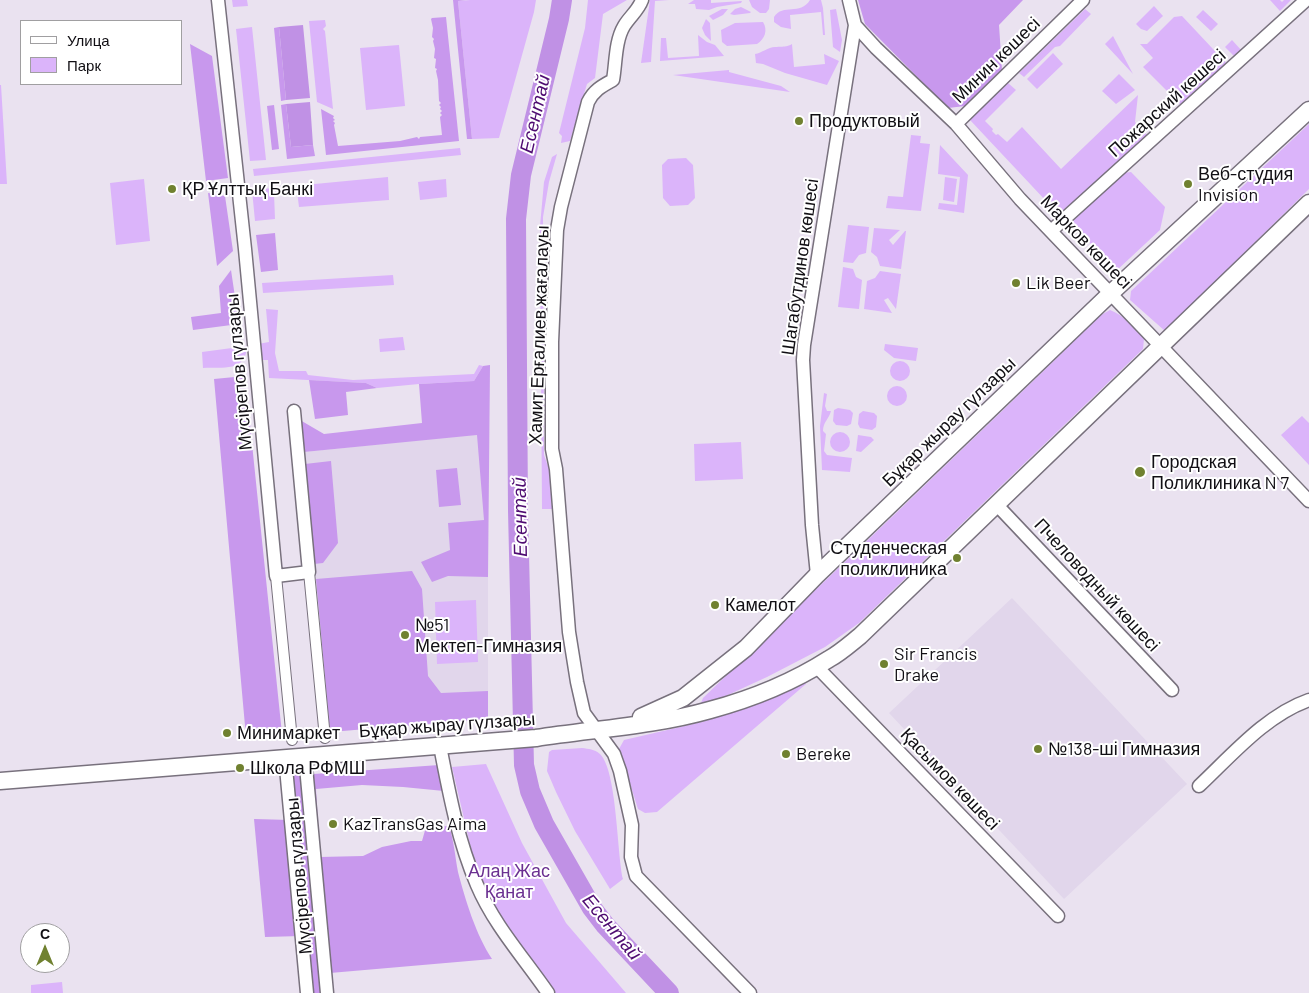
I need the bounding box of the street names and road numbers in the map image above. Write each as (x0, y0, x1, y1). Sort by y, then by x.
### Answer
street label: Минин көшесі (948, 13, 1044, 107)
street label: Пожарский көшесі (1104, 45, 1230, 161)
street label: Шагабутдинов көшесі (777, 177, 823, 357)
street label: Марков көшесі (1036, 191, 1136, 293)
street label: Хамит Ерғалиев жағалауы (524, 225, 554, 445)
street label: Мүсірепов гүлзары (221, 293, 257, 451)
street label: Бұқар жырау гүлзары (878, 353, 1020, 491)
street label: Пчеловодный көшесі (1030, 514, 1164, 656)
street label: Бұқар жырау гүлзары (358, 708, 536, 742)
street label: Қасымов көшесі (896, 724, 1004, 834)
street label: Мүсірепов гүлзары (281, 797, 317, 955)

